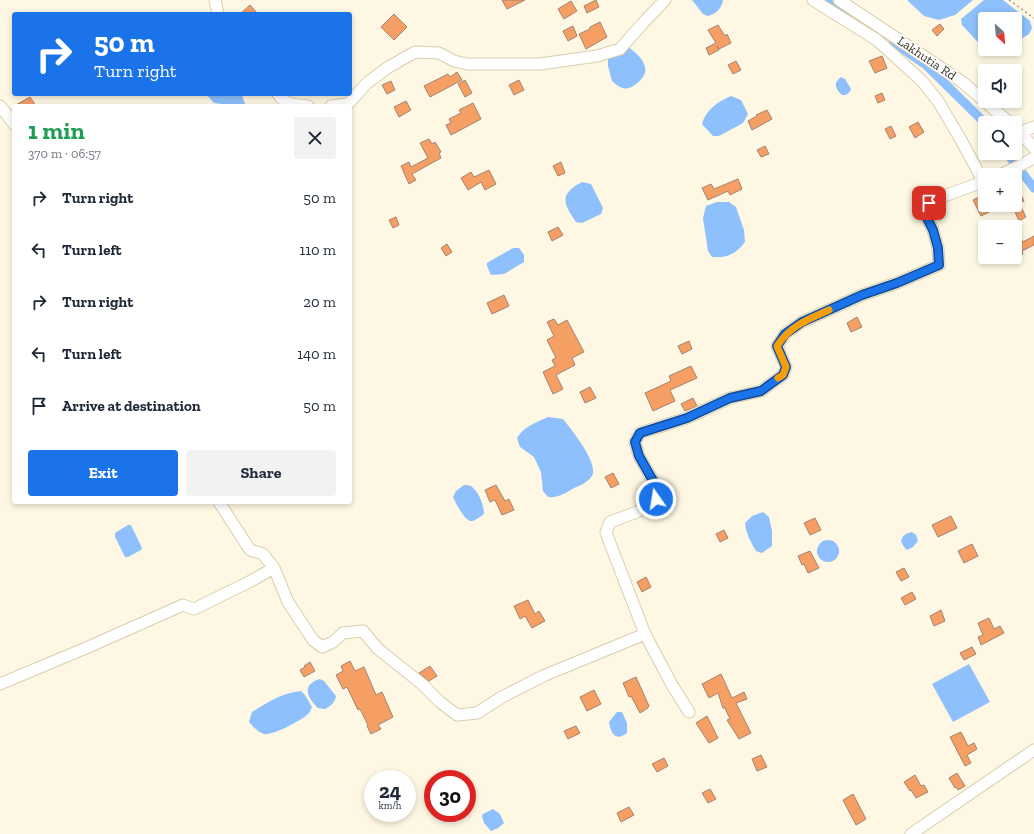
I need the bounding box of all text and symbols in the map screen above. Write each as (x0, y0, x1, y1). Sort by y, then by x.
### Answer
north arrow (978, 12, 1022, 56)
map controls (978, 12, 1022, 264)
text: 50 m (94, 26, 155, 59)
icon: right (28, 28, 80, 80)
street label: Lakhutia Rd (895, 33, 959, 83)
text: Turn right (94, 60, 176, 82)
button: sound (978, 64, 1022, 108)
text: 1 min (28, 116, 85, 145)
button: search (978, 116, 1022, 160)
button: close (294, 117, 336, 159)
text: 370 m · 06:57 (28, 146, 101, 161)
button: + (978, 168, 1022, 212)
pin (912, 186, 946, 220)
icon: right (28, 187, 50, 209)
text: Turn right (62, 189, 133, 207)
text: 50 m (303, 189, 336, 207)
icon: arrive (918, 192, 940, 214)
button: − (978, 220, 1022, 264)
icon: left (28, 239, 50, 261)
text: Turn left (62, 241, 122, 259)
text: 110 m (299, 241, 336, 259)
icon: right (28, 291, 50, 313)
text: Turn right (62, 293, 133, 311)
text: 20 m (303, 293, 336, 311)
icon: left (28, 343, 50, 365)
text: Turn left (62, 345, 122, 363)
text: 140 m (297, 345, 336, 363)
icon: arrive (28, 395, 50, 417)
text: Arrive at destination (62, 397, 201, 415)
text: 50 m (303, 397, 336, 415)
button: Exit (28, 450, 178, 496)
button: Share (186, 450, 336, 496)
position arrow (635, 478, 677, 520)
speed limit sign: 30 (424, 770, 476, 822)
text: 24 (379, 779, 401, 803)
text: km/h (379, 800, 401, 812)

